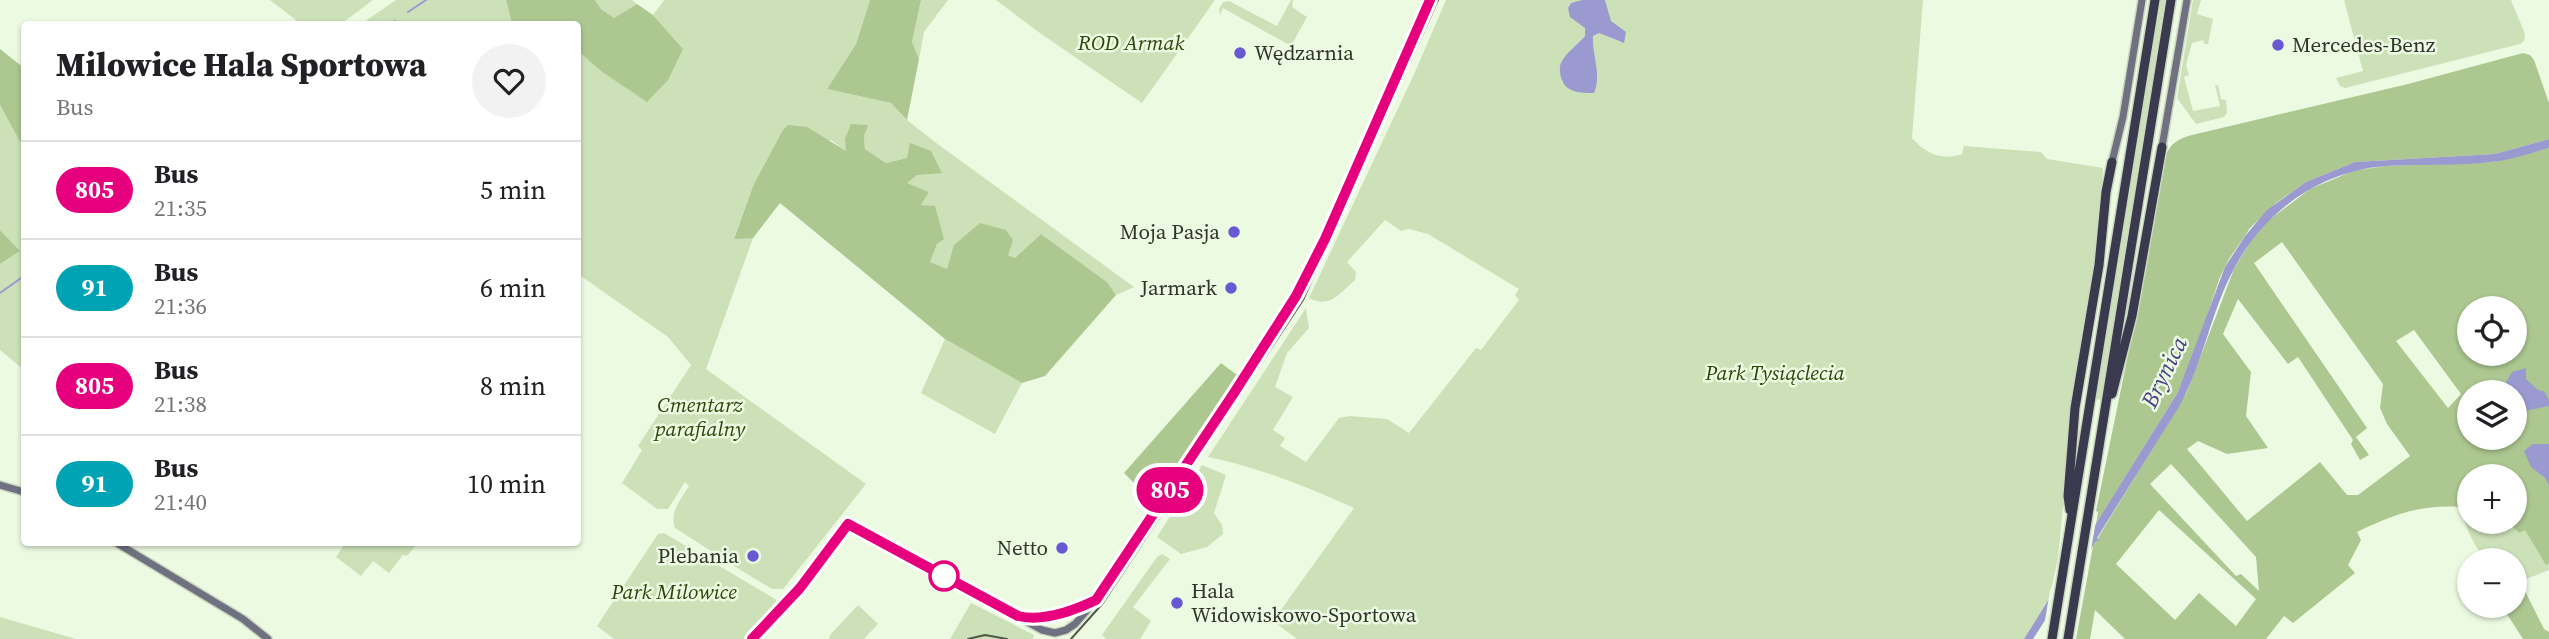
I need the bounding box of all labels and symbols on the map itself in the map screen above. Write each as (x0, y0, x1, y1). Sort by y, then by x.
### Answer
park label: ROD Armak (1077, 28, 1184, 57)
place label: Mercedes-Benz (2292, 30, 2436, 59)
marker: Mercedes-Benz (2270, 37, 2286, 53)
place label: Wędzarnia (1254, 38, 1354, 67)
marker: Wędzarnia (1232, 45, 1248, 61)
place label: Moja Pasja (1120, 217, 1220, 246)
marker: Moja Pasja (1226, 224, 1242, 240)
place label: Jarmark (1140, 273, 1218, 302)
marker: Jarmark (1223, 280, 1239, 296)
water label: Brynica (2133, 331, 2195, 414)
park label: Park Tysiąclecia (1704, 358, 1845, 387)
park label: Cmentarz parafialny (653, 390, 746, 443)
line badge: 805 (1130, 467, 1210, 513)
place label: Netto (997, 533, 1048, 562)
marker: Netto (1054, 540, 1070, 556)
place label: Plebania (657, 541, 739, 570)
marker: Plebania (745, 548, 761, 564)
unlabelled marker (929, 561, 959, 591)
place label: Hala Widowiskowo-Sportowa (1191, 576, 1417, 629)
park label: Park Milowice (610, 577, 737, 606)
marker: Hala Widowiskowo-Sportowa (1169, 595, 1185, 611)

